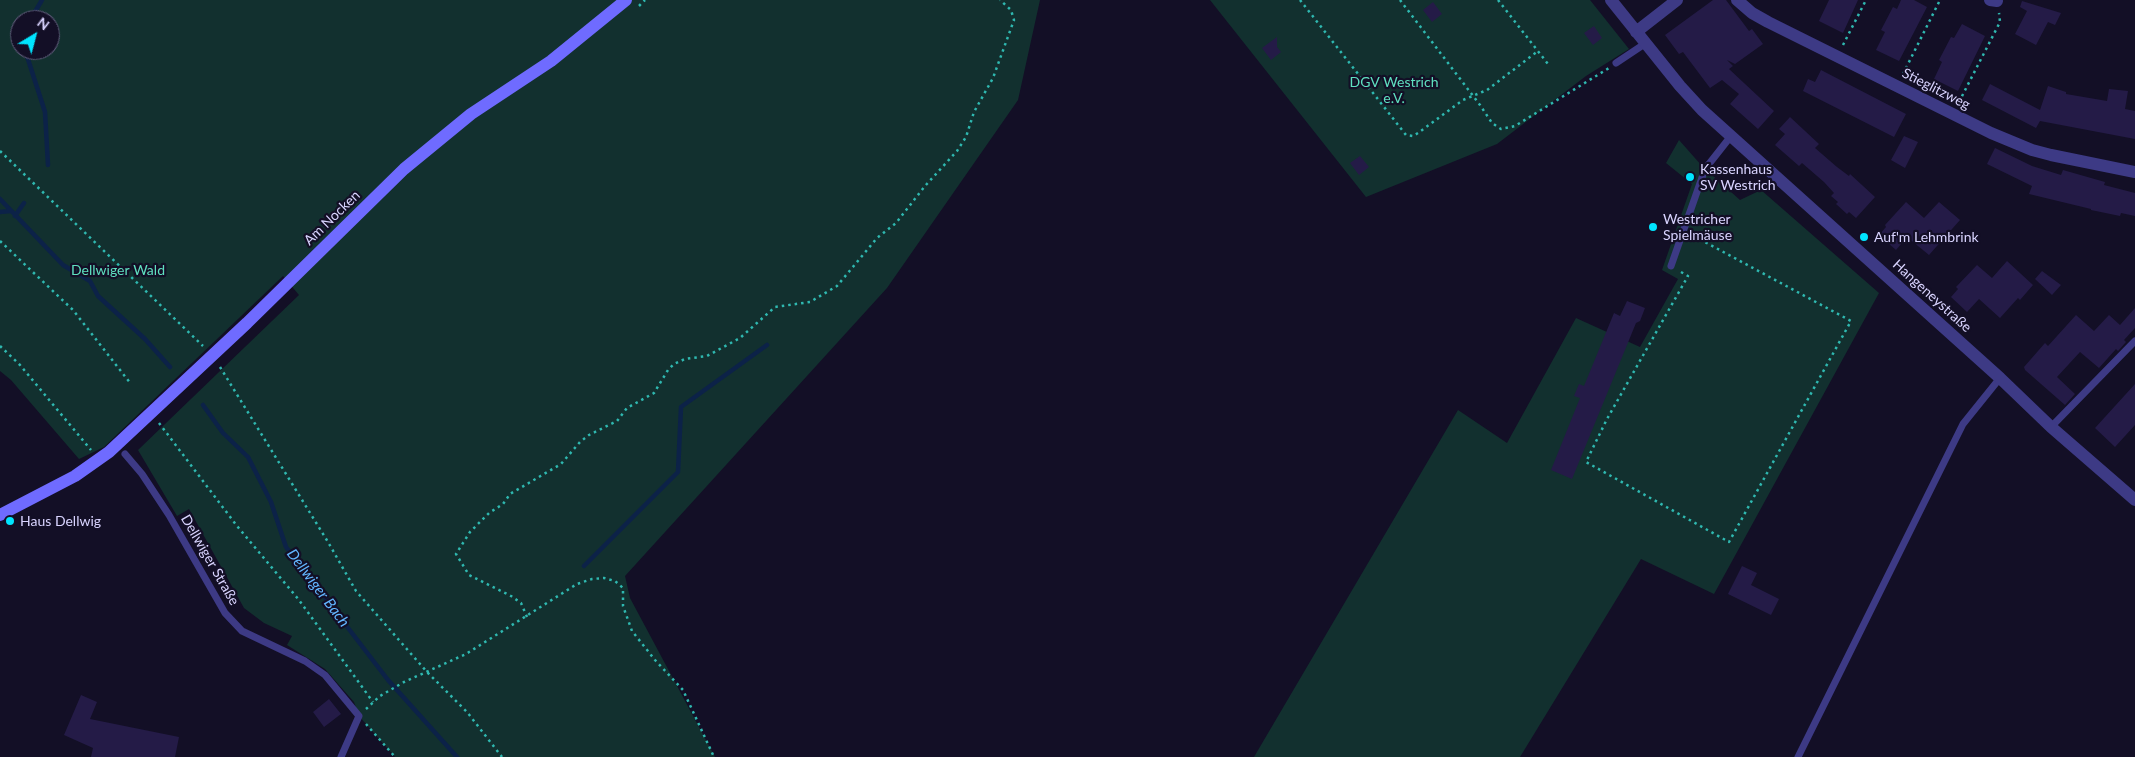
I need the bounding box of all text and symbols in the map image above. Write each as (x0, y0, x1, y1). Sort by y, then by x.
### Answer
north arrow (10, 10, 60, 60)
text: N (34, 13, 53, 33)
street label: Stieglitzweg (1899, 65, 1973, 113)
park label: DGV Westrich e.V. (1350, 74, 1438, 106)
place label: Kassenhaus SV Westrich (1700, 161, 1776, 193)
marker: Kassenhaus SV Westrich (1684, 171, 1696, 183)
street label: Am Nocken (300, 187, 364, 249)
place label: Westricher Spielmäuse (1663, 211, 1732, 243)
marker: Westricher Spielmäuse (1647, 221, 1659, 233)
place label: Auf'm Lehmbrink (1874, 229, 1979, 245)
marker: Auf'm Lehmbrink (1858, 231, 1870, 243)
street label: Hangeneystraße (1889, 256, 1975, 336)
park label: Dellwiger Wald (71, 262, 165, 278)
street label: Dellwiger Straße (177, 512, 243, 608)
place label: Haus Dellwig (20, 513, 101, 529)
marker: Haus Dellwig (4, 515, 16, 527)
water label: Dellwiger Bach (283, 545, 353, 631)

